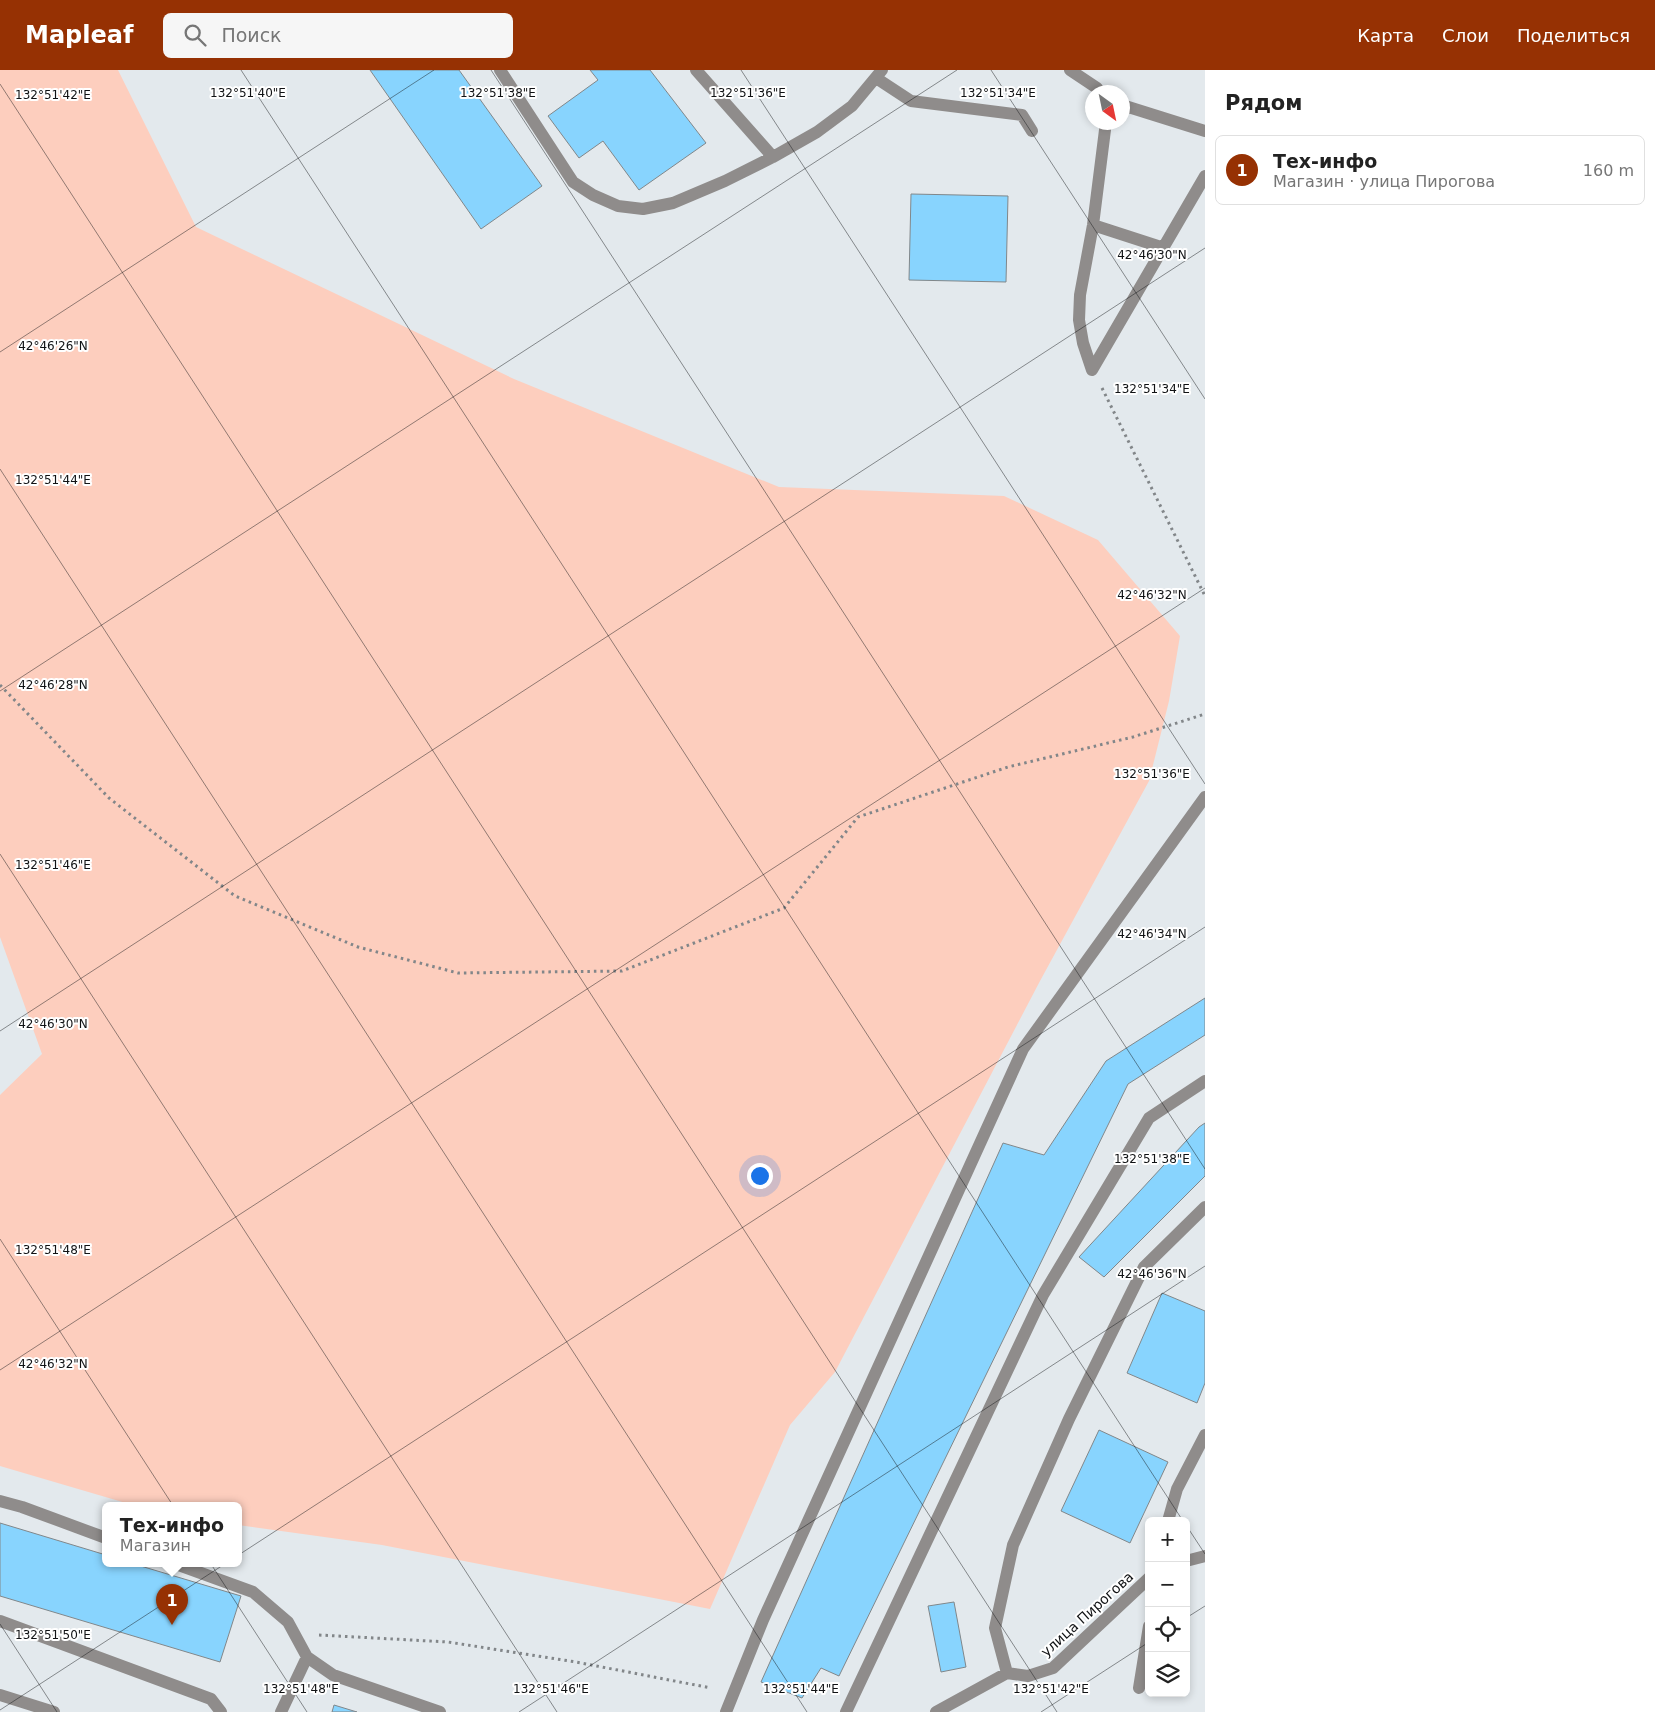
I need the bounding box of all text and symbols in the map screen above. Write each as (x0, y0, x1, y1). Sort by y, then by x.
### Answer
search box (163, 13, 513, 58)
text: Mapleaf (25, 21, 133, 49)
icon: search (181, 21, 209, 49)
text: Поиск (221, 24, 282, 46)
text: Карта (1357, 25, 1414, 46)
text: Слои (1442, 25, 1489, 46)
text: Поделиться (1517, 25, 1630, 46)
north arrow (1085, 85, 1130, 130)
text: 132°51'40"E (210, 86, 286, 100)
text: 132°51'38"E (460, 86, 536, 100)
text: 132°51'36"E (710, 86, 786, 100)
text: 132°51'34"E (960, 86, 1036, 100)
text: 132°51'42"E (15, 88, 91, 102)
text: Рядом (1225, 91, 1302, 115)
text: Тех-инфо (1273, 150, 1377, 172)
text: 1 (1236, 161, 1248, 180)
text: 160 m (1583, 161, 1634, 180)
text: Магазин · улица Пирогова (1273, 172, 1495, 191)
text: 42°46'30"N (1117, 248, 1187, 262)
text: 42°46'26"N (18, 339, 88, 353)
text: 132°51'34"E (1114, 382, 1190, 396)
text: 132°51'44"E (15, 473, 91, 487)
text: 42°46'32"N (1117, 588, 1187, 602)
text: 42°46'28"N (18, 678, 88, 692)
text: 132°51'36"E (1114, 767, 1190, 781)
text: 132°51'46"E (15, 858, 91, 872)
text: 42°46'34"N (1117, 927, 1187, 941)
text: 42°46'30"N (18, 1017, 88, 1031)
text: 132°51'38"E (1114, 1152, 1190, 1166)
your location (747, 1163, 773, 1189)
text: 132°51'48"E (15, 1243, 91, 1257)
text: 42°46'36"N (1117, 1267, 1187, 1281)
text: 42°46'32"N (18, 1357, 88, 1371)
popup (102, 1502, 242, 1567)
text: Тех-инфо (120, 1514, 224, 1536)
map controls (1145, 1517, 1190, 1697)
button: + (1145, 1517, 1190, 1562)
text: Магазин (120, 1536, 191, 1555)
button: − (1145, 1562, 1190, 1607)
street label: улица Пирогова (1038, 1568, 1136, 1660)
pin: 1 (156, 1584, 188, 1625)
button: locate (1145, 1607, 1190, 1652)
text: 132°51'50"E (15, 1628, 91, 1642)
button: layers (1145, 1652, 1190, 1697)
text: 132°51'48"E (263, 1682, 339, 1696)
text: 132°51'46"E (513, 1682, 589, 1696)
text: 132°51'44"E (763, 1682, 839, 1696)
text: 132°51'42"E (1013, 1682, 1089, 1696)

